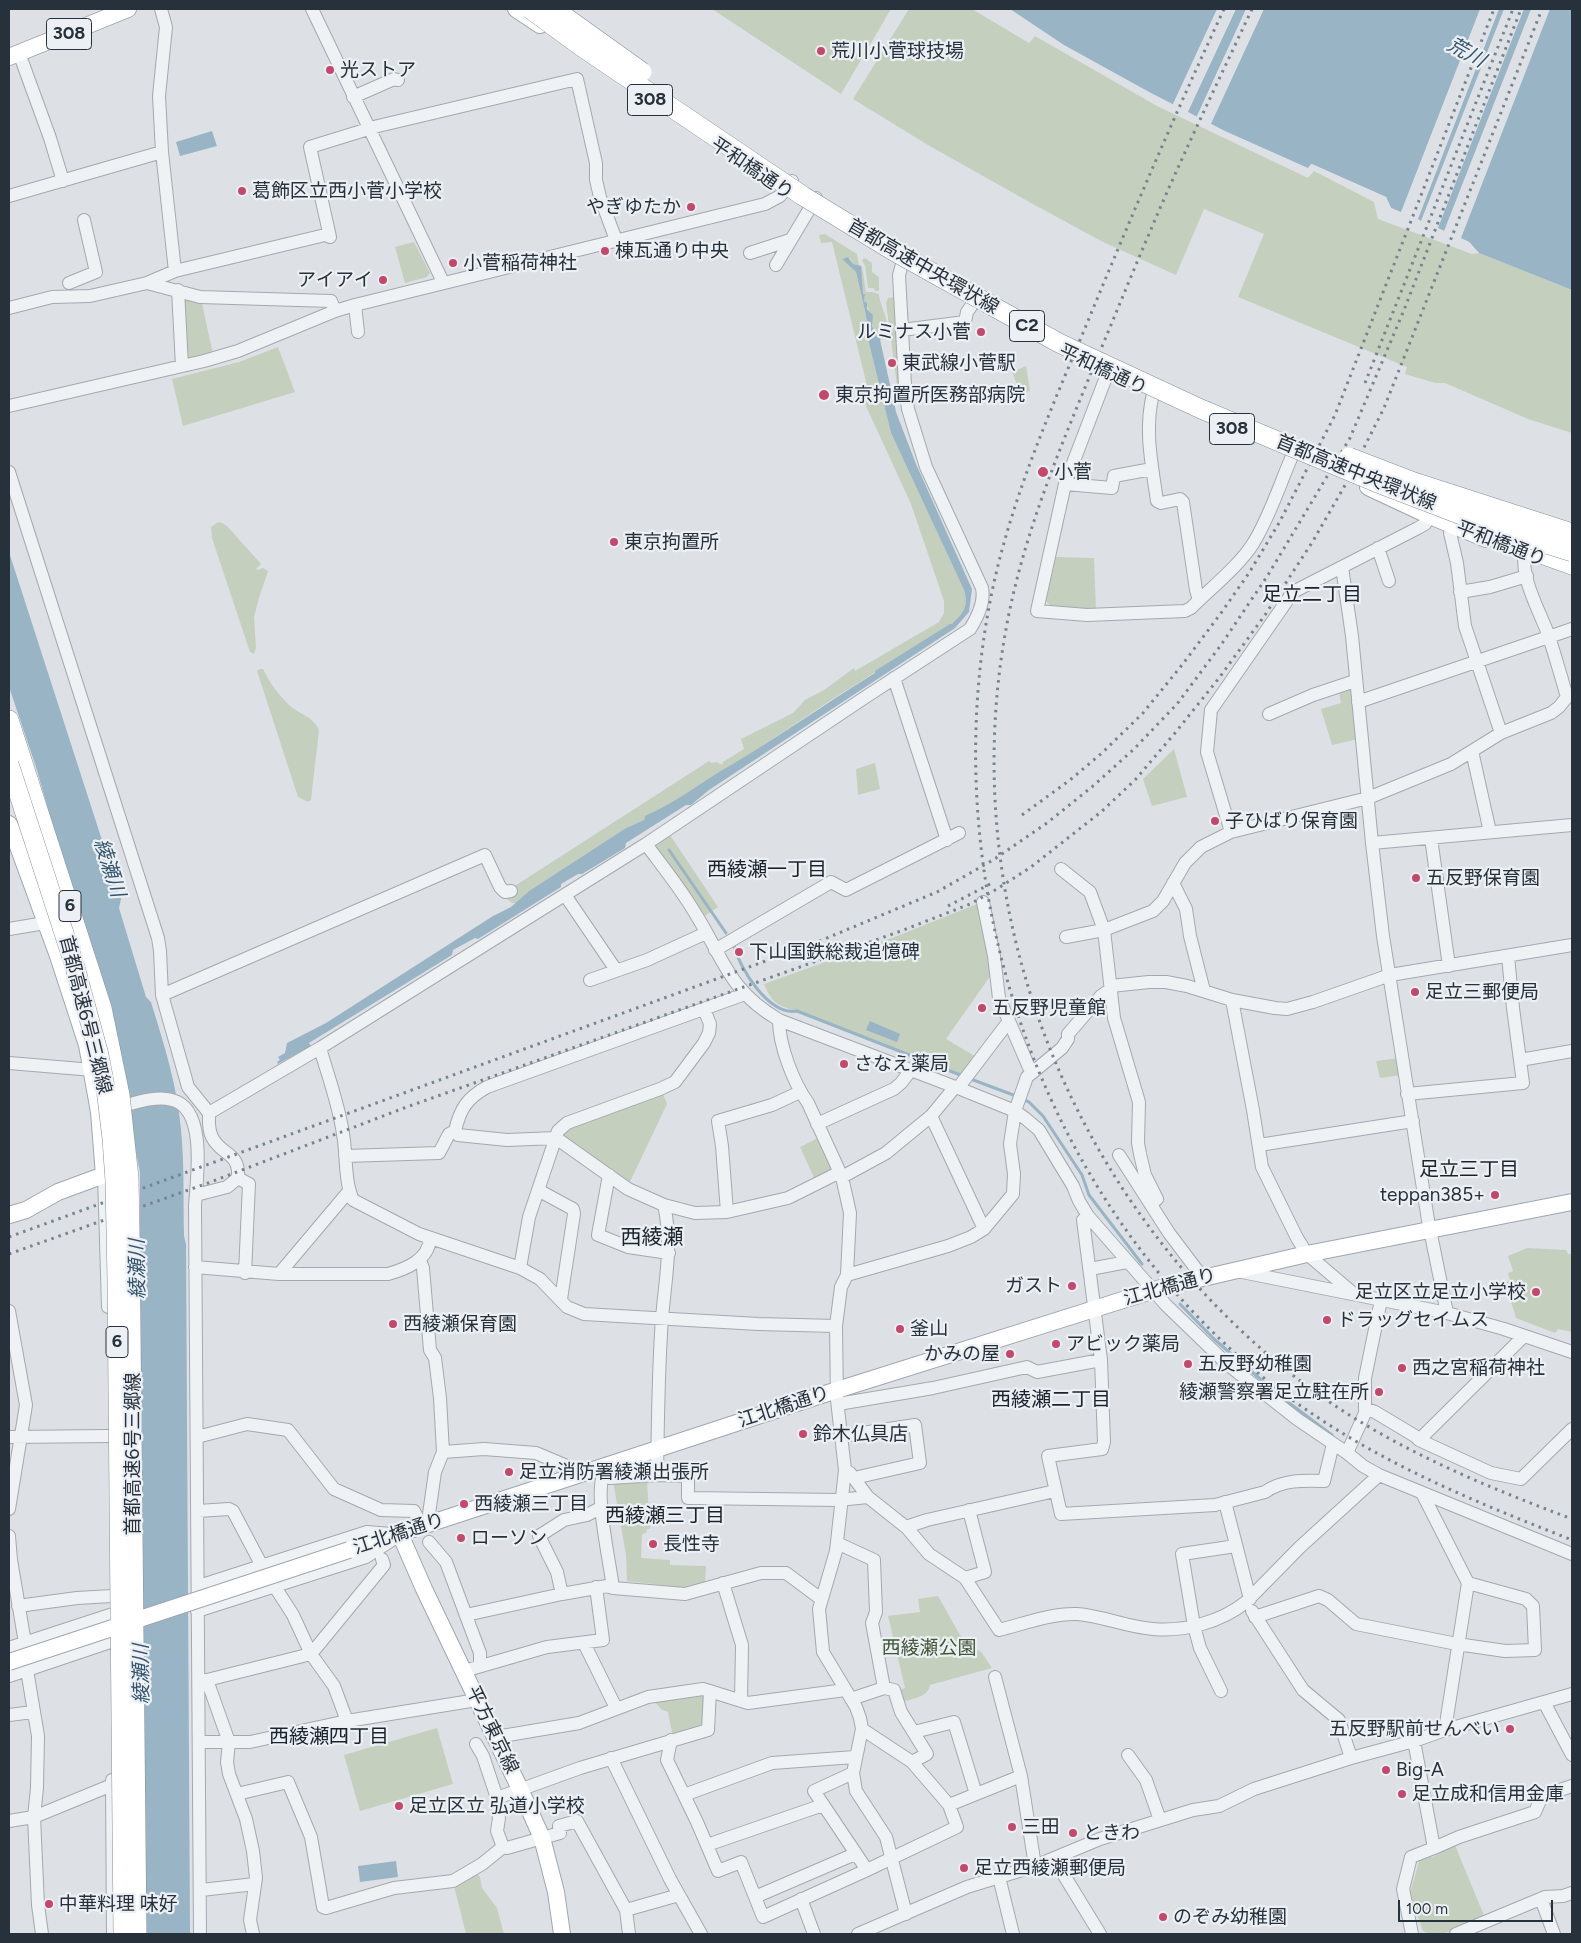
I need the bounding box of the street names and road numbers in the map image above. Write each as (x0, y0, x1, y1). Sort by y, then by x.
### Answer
road number: 308 (46, 18, 92, 50)
road number: 308 (628, 84, 672, 116)
street label: 平和橋通り (706, 133, 798, 205)
street label: 首都高速中央環状線 (843, 214, 1003, 320)
road number: C2 (1010, 310, 1044, 342)
street label: 平和橋通り (1055, 340, 1151, 400)
road number: 308 (1210, 414, 1254, 444)
street label: 首都高速中央環状線 (1272, 430, 1440, 516)
street label: 平和橋通り (1453, 516, 1549, 572)
road number: 6 (59, 890, 81, 921)
street label: 首都高速6号三郷線 (54, 933, 116, 1097)
street label: 江北橋通り (1121, 1264, 1219, 1310)
road number: 6 (106, 1326, 128, 1358)
street label: 首都高速6号三郷線 (122, 1373, 144, 1535)
street label: 江北橋通り (735, 1381, 833, 1433)
street label: 江北橋通り (350, 1508, 448, 1560)
street label: 平方東京線 (461, 1682, 523, 1778)

